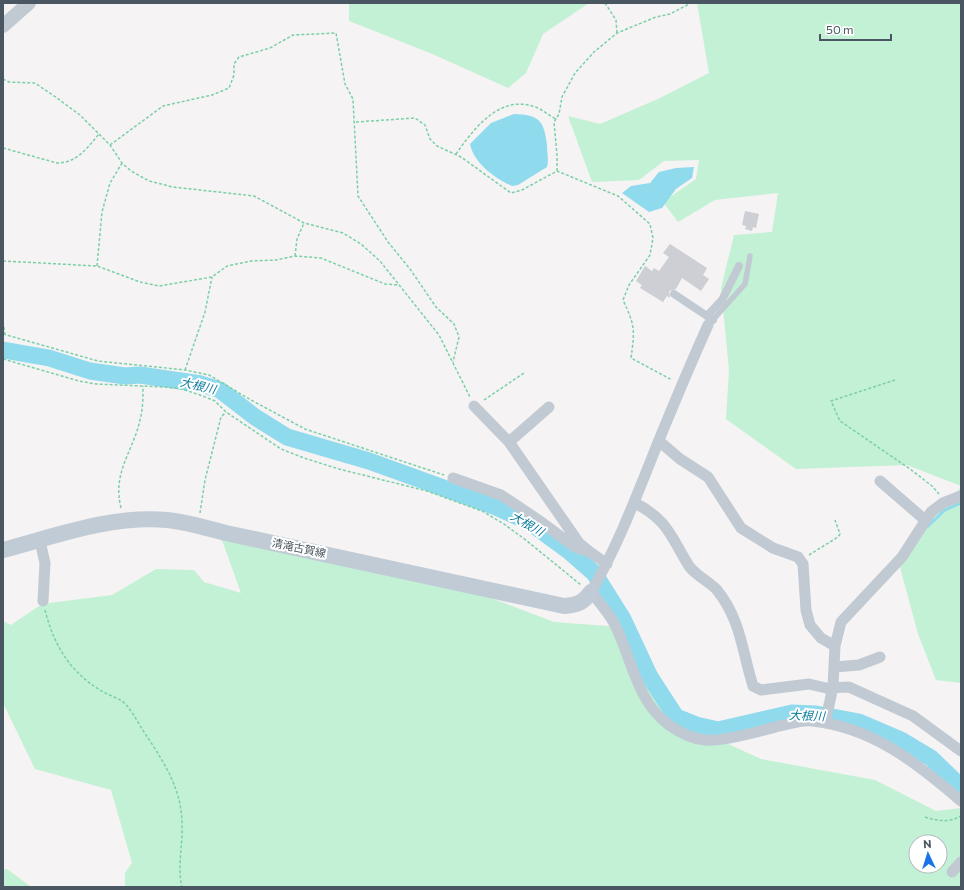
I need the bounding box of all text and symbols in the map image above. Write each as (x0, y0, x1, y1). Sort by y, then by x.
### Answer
scale bar (820, 16, 891, 42)
text: 50 m (826, 22, 854, 36)
water label: 大根川 (179, 374, 219, 396)
water label: 大根川 (508, 508, 548, 539)
street label: 清滝古賀線 (271, 535, 327, 560)
water label: 大根川 (789, 707, 827, 723)
north arrow (908, 834, 948, 874)
text: N (923, 837, 932, 850)

